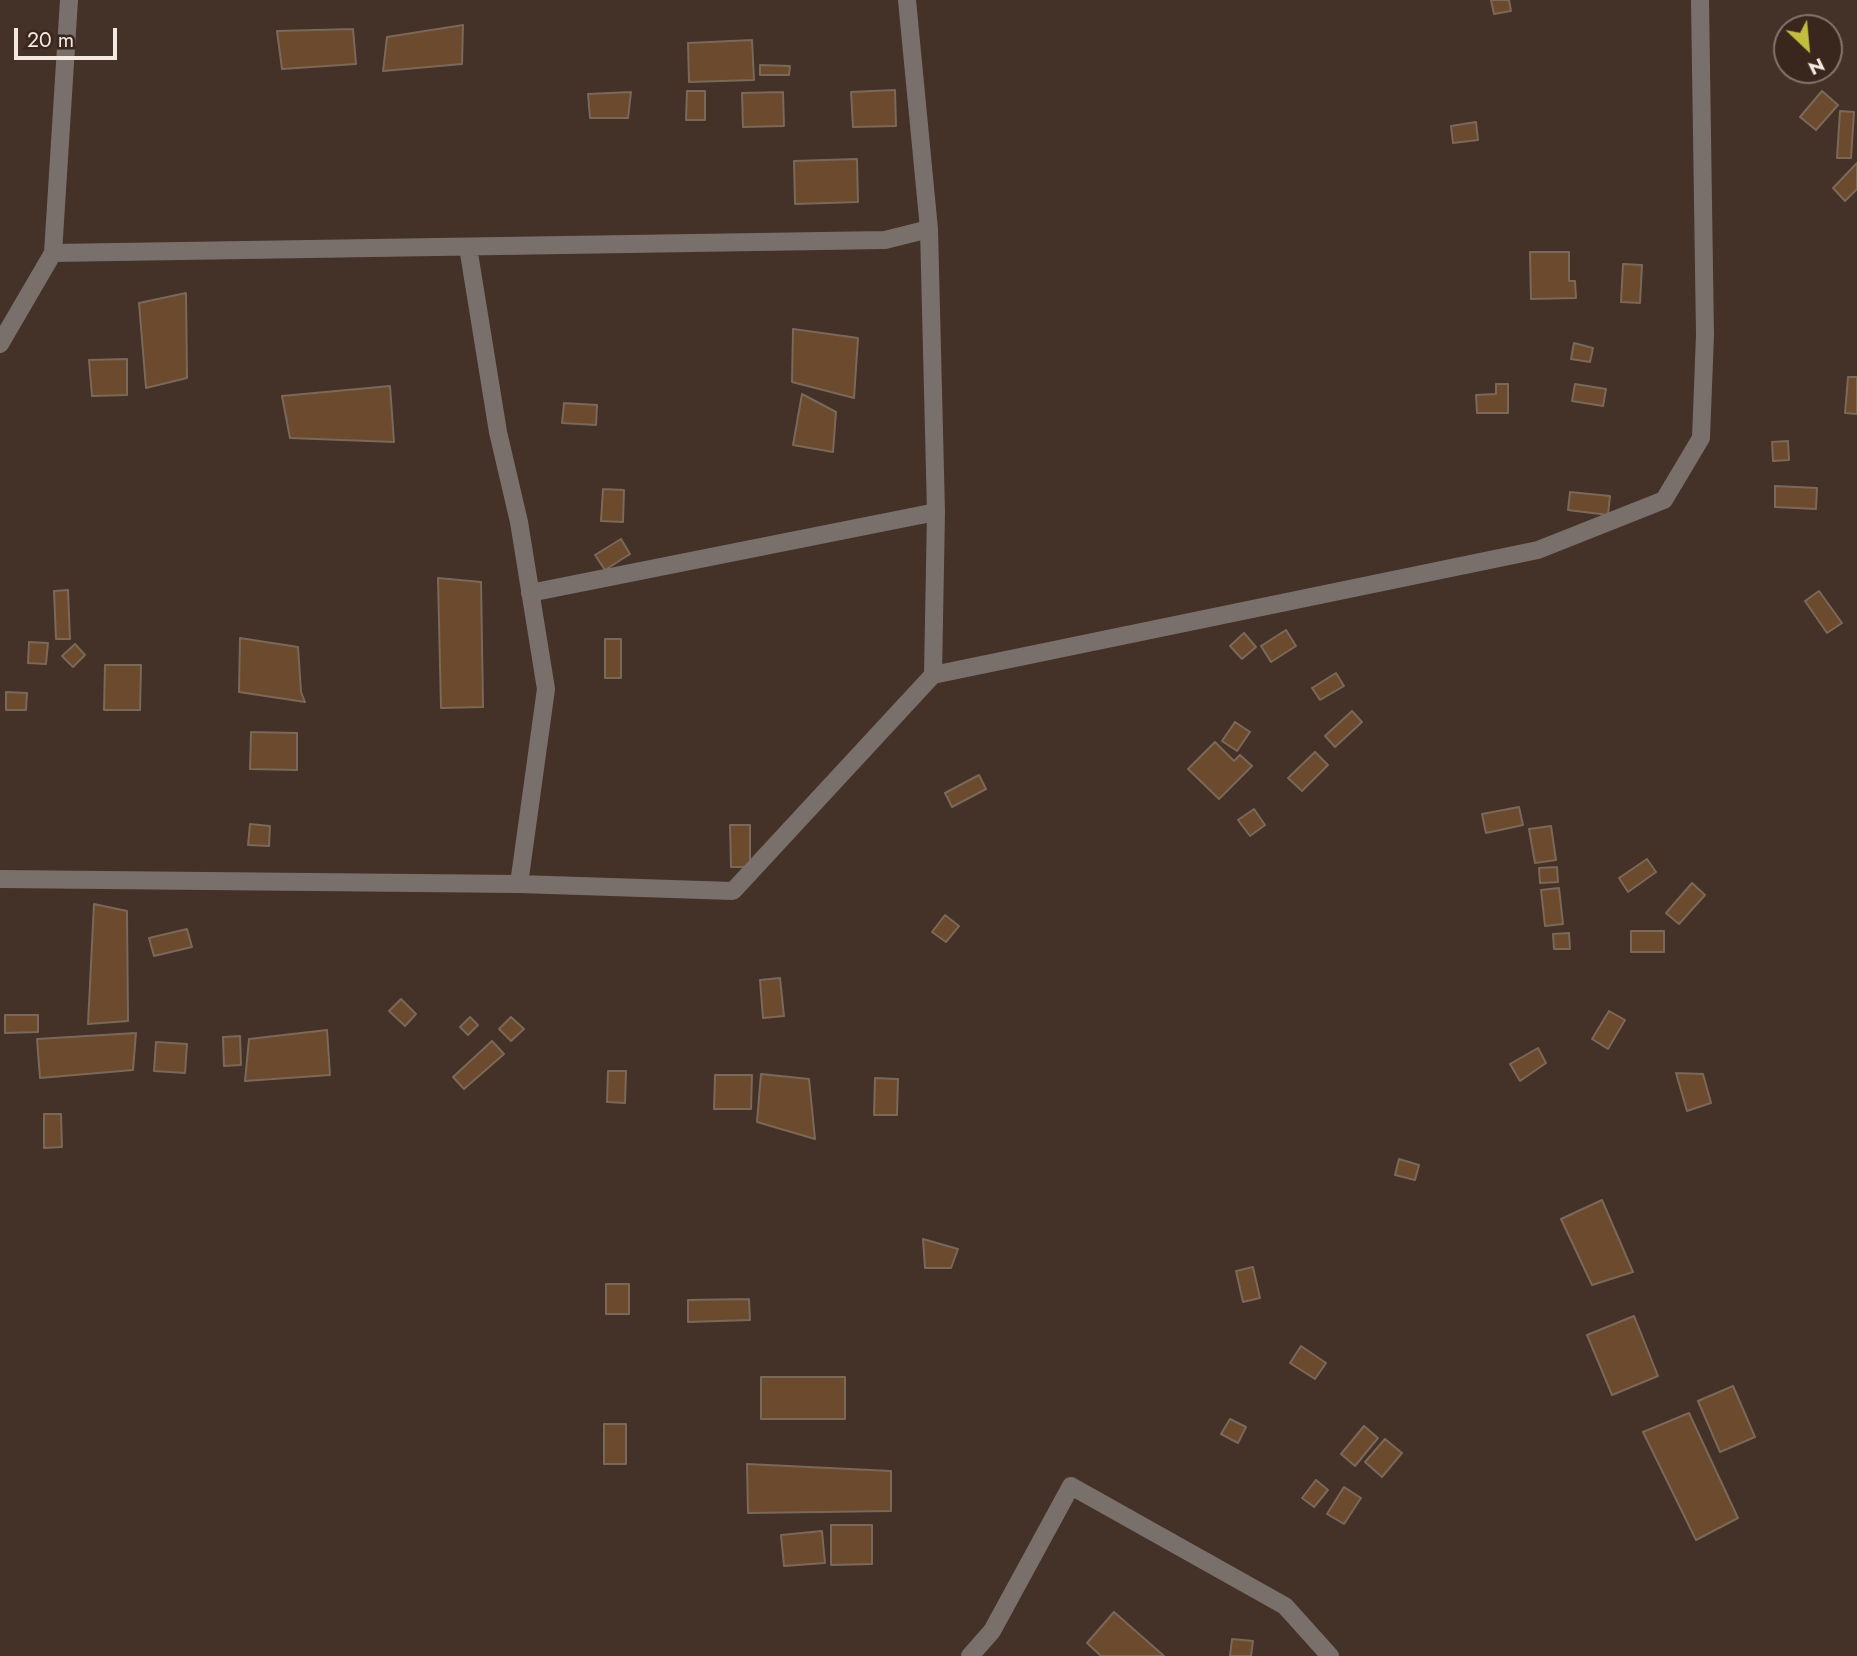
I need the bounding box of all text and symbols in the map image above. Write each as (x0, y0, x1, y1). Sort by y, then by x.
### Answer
scale bar (18, 14, 121, 58)
north arrow (1773, 14, 1843, 84)
text: 20 m (27, 25, 74, 55)
text: N (1804, 51, 1829, 82)

